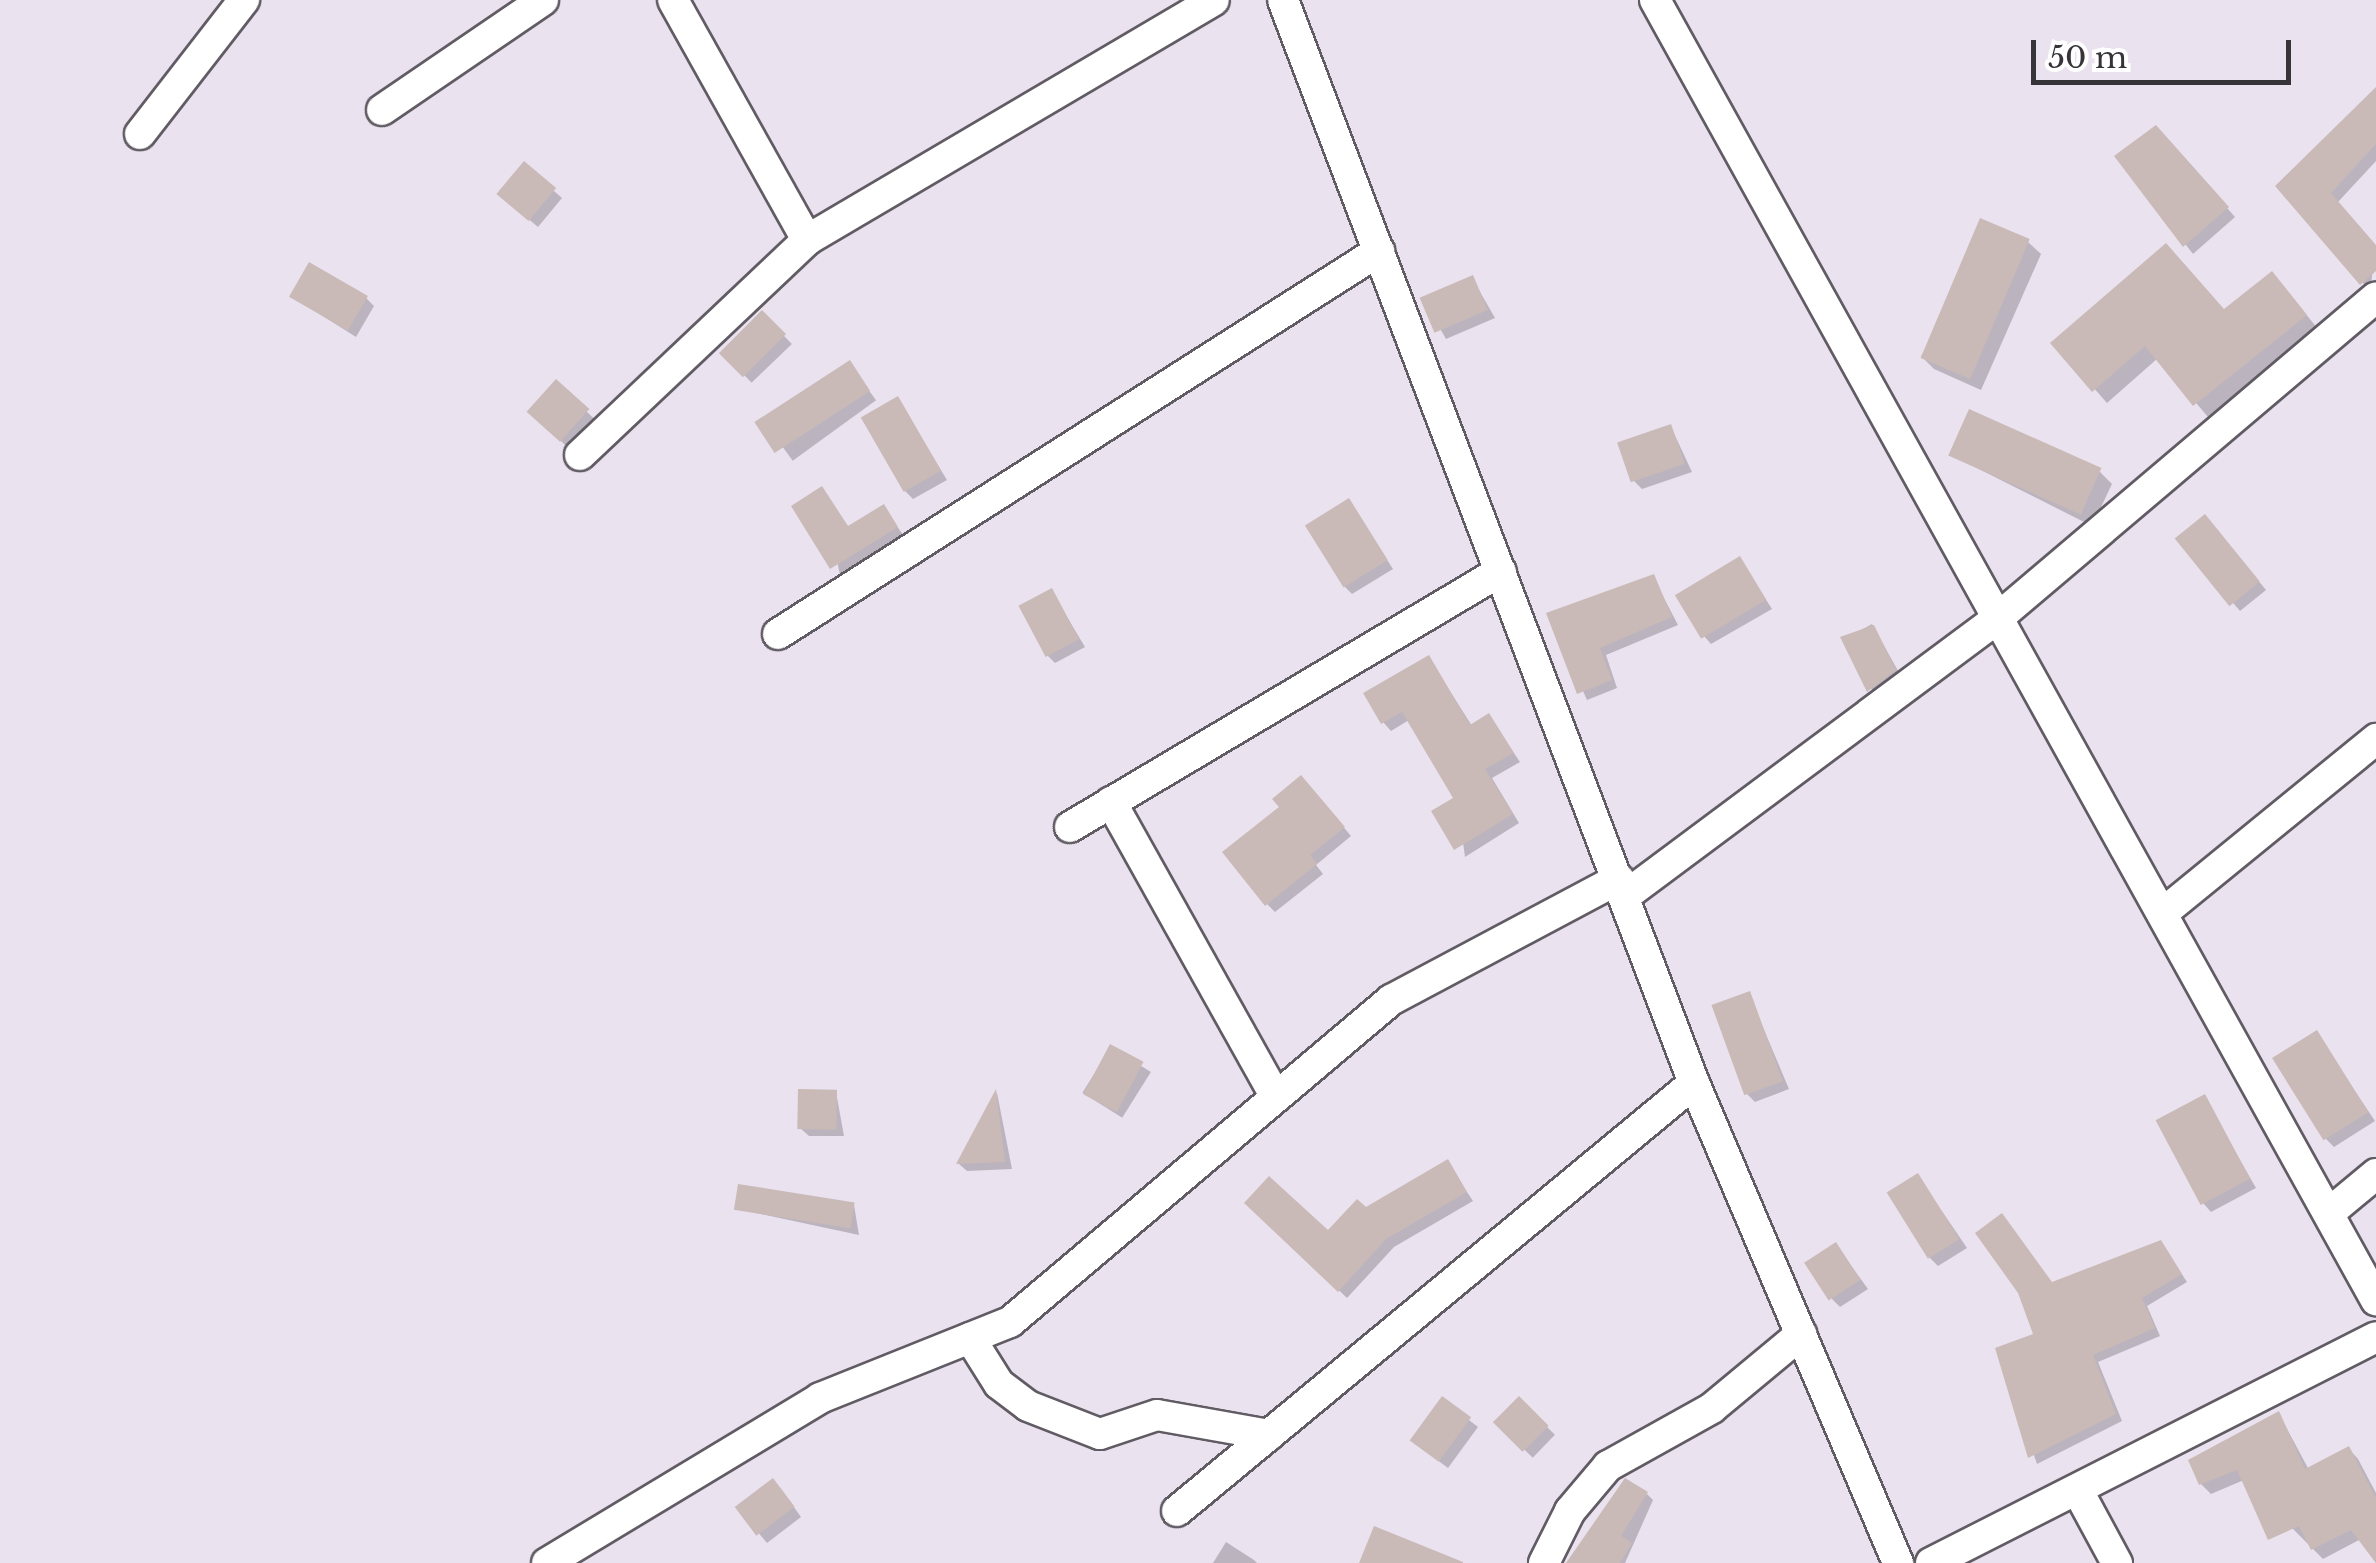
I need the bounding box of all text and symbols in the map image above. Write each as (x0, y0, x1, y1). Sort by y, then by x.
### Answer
scale bar (2036, 20, 2296, 82)
text: 50 m (2048, 39, 2127, 76)

